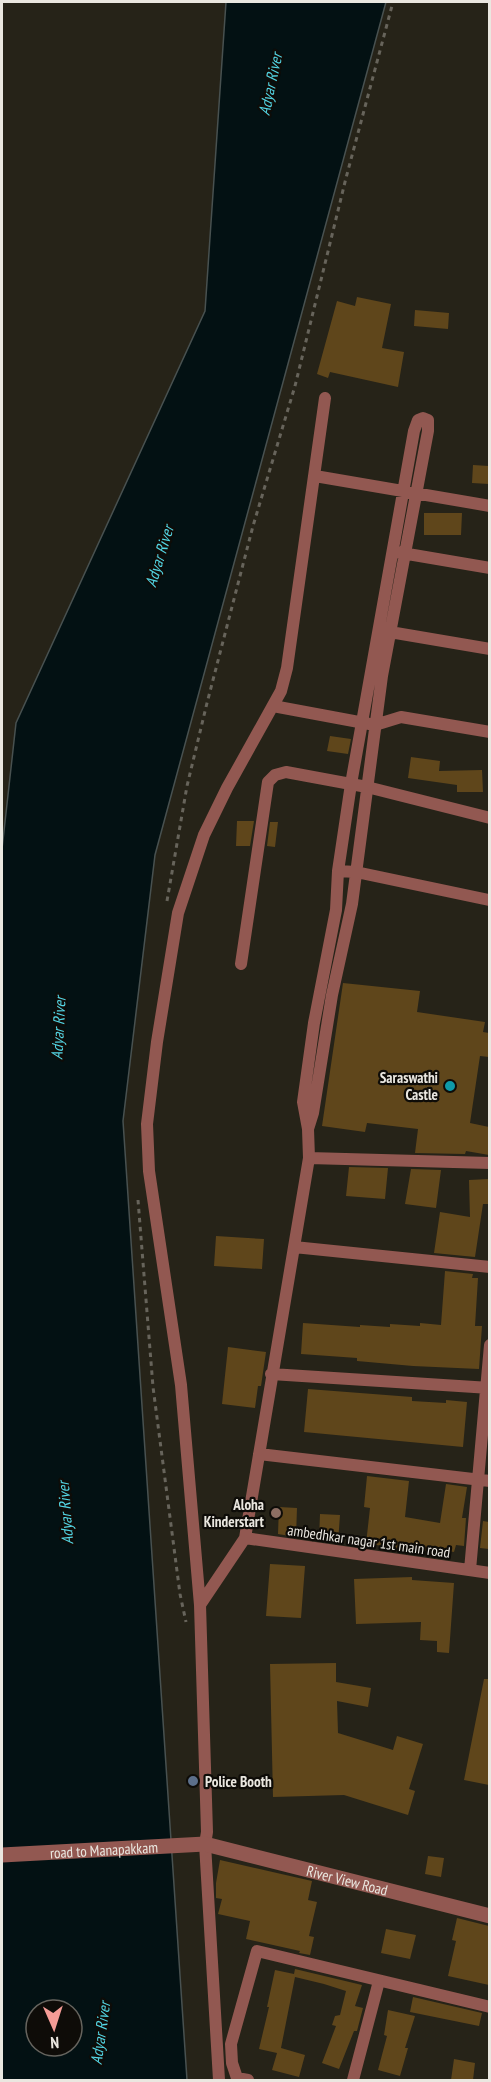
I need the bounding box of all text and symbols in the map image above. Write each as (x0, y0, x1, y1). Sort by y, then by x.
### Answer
water label: Adyar River (254, 49, 287, 117)
water label: Adyar River (140, 520, 179, 589)
water label: Adyar River (46, 993, 70, 1060)
place label: Saraswathi Castle (380, 1068, 438, 1104)
marker: Saraswathi Castle (443, 1079, 457, 1093)
water label: Adyar River (53, 1478, 77, 1545)
place label: Aloha Kinderstart (204, 1495, 265, 1531)
marker: Aloha Kinderstart (269, 1506, 283, 1520)
street label: ambedhkar nagar 1st main road (286, 1520, 452, 1562)
place label: Police Booth (205, 1772, 272, 1791)
marker: Police Booth (186, 1774, 200, 1788)
street label: road to Manapakkam (49, 1837, 158, 1862)
street label: River View Road (305, 1861, 390, 1899)
north arrow (24, 1998, 84, 2058)
water label: Adyar River (86, 1998, 115, 2066)
text: N (50, 2033, 60, 2053)

